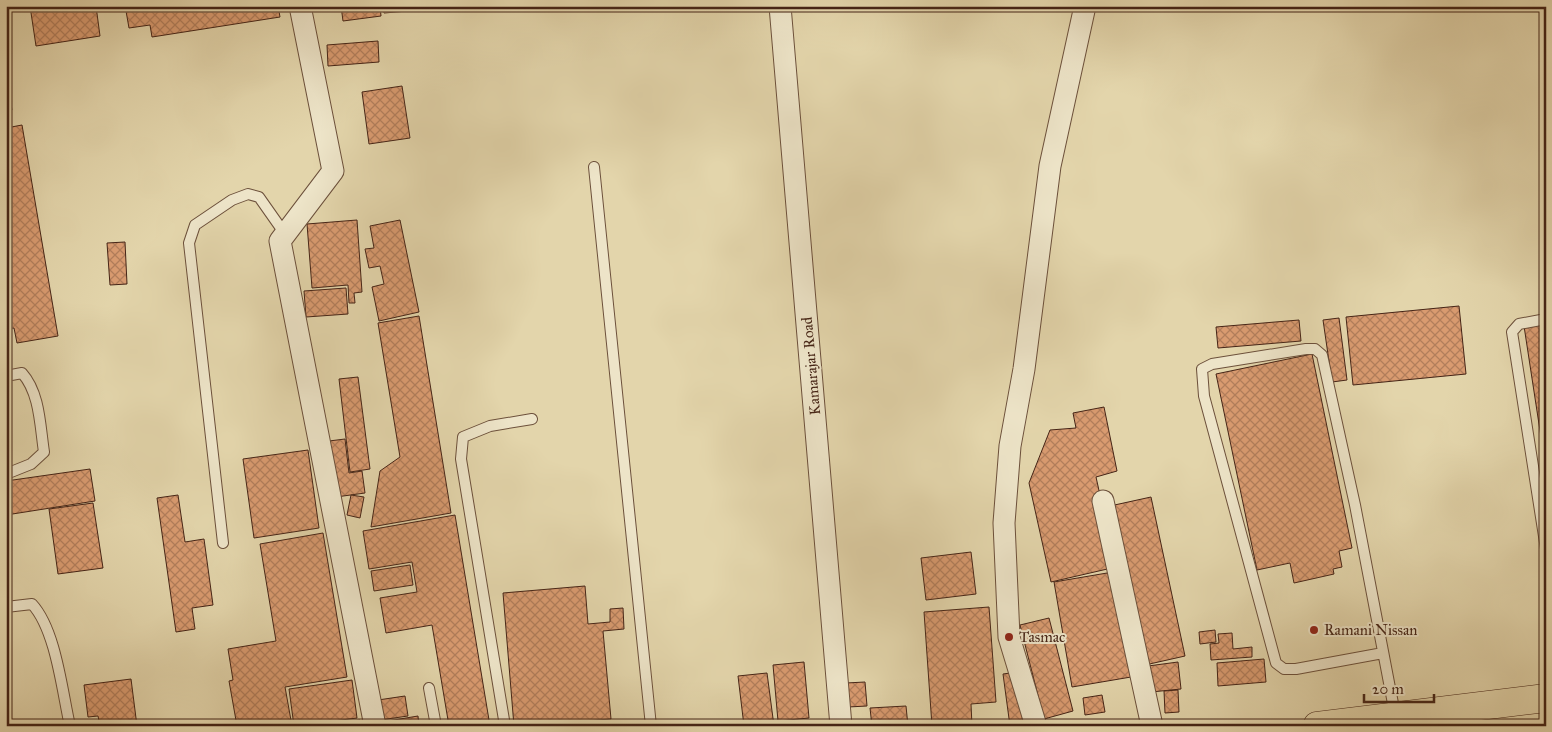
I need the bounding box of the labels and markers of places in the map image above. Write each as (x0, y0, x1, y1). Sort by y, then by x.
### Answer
place label: Ramani Nissan (1324, 621, 1417, 639)
marker: Ramani Nissan (1308, 624, 1320, 636)
place label: Tasmac (1019, 628, 1065, 646)
marker: Tasmac (1003, 631, 1015, 643)

